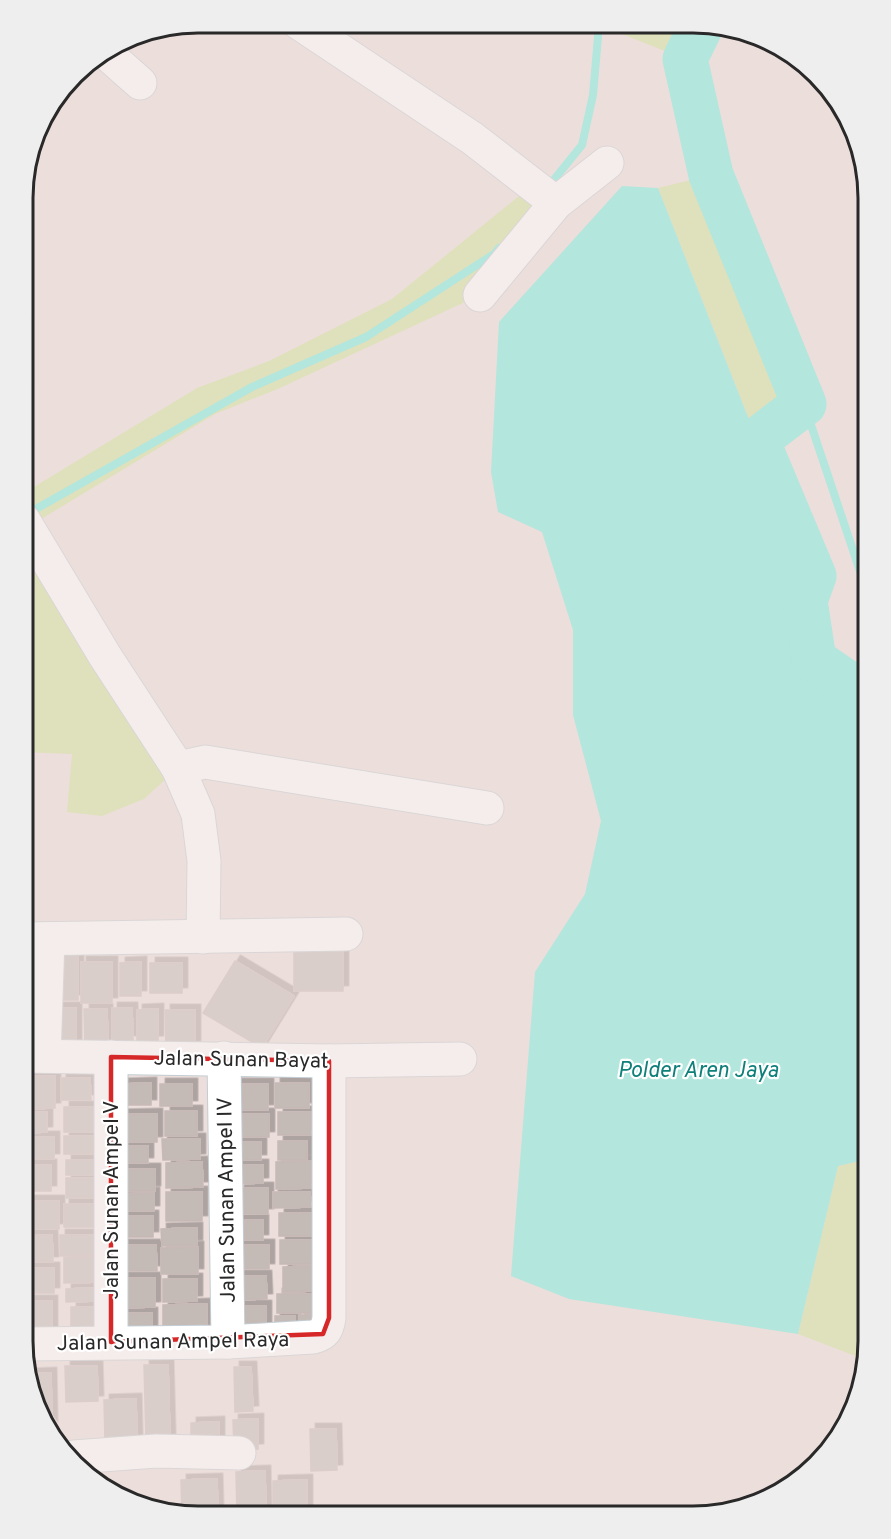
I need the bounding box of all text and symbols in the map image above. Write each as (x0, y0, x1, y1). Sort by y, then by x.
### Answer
street label: Jalan Sunan Bayat (153, 1045, 329, 1076)
water label: Polder Aren Jaya (618, 1058, 779, 1085)
street label: Jalan Sunan Ampel IV (212, 1097, 243, 1303)
street label: Jalan Sunan Ampel V (99, 1101, 126, 1299)
street label: Jalan Sunan Ampel Raya (57, 1327, 290, 1358)

